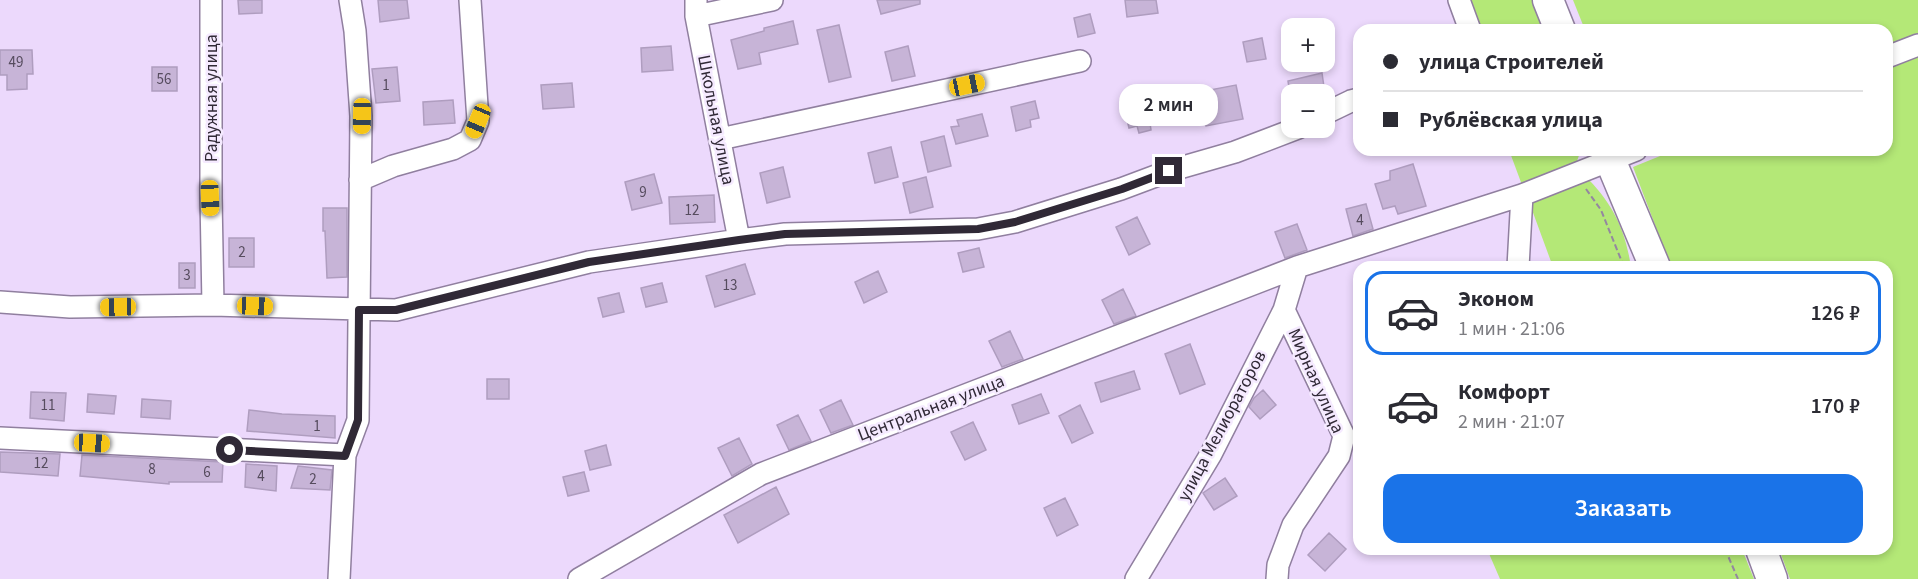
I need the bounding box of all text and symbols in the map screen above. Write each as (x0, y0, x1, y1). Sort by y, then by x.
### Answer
map controls (1281, 18, 1335, 138)
button: + (1281, 18, 1335, 72)
street label: Радужная улица (199, 34, 224, 162)
text: улица Строителей (1419, 46, 1604, 78)
house number: 49 (9, 52, 23, 73)
street label: Школьная улица (691, 53, 741, 187)
house number: 56 (157, 69, 171, 90)
car (948, 72, 986, 98)
house number: 1 (382, 75, 390, 96)
callout: 2 мин (1120, 84, 1218, 126)
button: − (1281, 84, 1335, 138)
text: 2 мин (1143, 91, 1194, 119)
car (353, 98, 371, 134)
car (463, 101, 493, 141)
text: Рублёвская улица (1419, 104, 1603, 136)
route end (1155, 157, 1182, 184)
car (200, 180, 220, 216)
house number: 9 (639, 182, 647, 203)
house number: 12 (685, 200, 699, 221)
house number: 4 (1356, 210, 1364, 231)
house number: 2 (238, 242, 246, 263)
house number: 3 (183, 265, 191, 286)
house number: 13 (723, 275, 737, 296)
text: Эконом (1458, 283, 1534, 315)
icon: car (1386, 286, 1440, 340)
car (237, 296, 273, 316)
text: 126 ₽ (1810, 297, 1860, 329)
car (100, 298, 136, 316)
text: 1 мин · 21:06 (1458, 315, 1565, 343)
street label: Мирная улица (1282, 325, 1350, 437)
street label: улица Мелиораторов (1172, 346, 1272, 506)
street label: Центральная улица (854, 368, 1008, 448)
text: Комфорт (1458, 376, 1550, 408)
icon: car (1386, 379, 1440, 433)
text: 170 ₽ (1810, 390, 1860, 422)
house number: 11 (41, 395, 55, 416)
text: 2 мин · 21:07 (1458, 408, 1565, 436)
house number: 1 (313, 416, 321, 437)
car (74, 433, 110, 453)
route start (216, 436, 243, 463)
house number: 12 (34, 453, 48, 474)
house number: 8 (148, 459, 156, 480)
house number: 6 (203, 462, 211, 483)
house number: 4 (257, 466, 265, 487)
house number: 2 (309, 469, 317, 490)
button: Заказать (1383, 474, 1863, 543)

